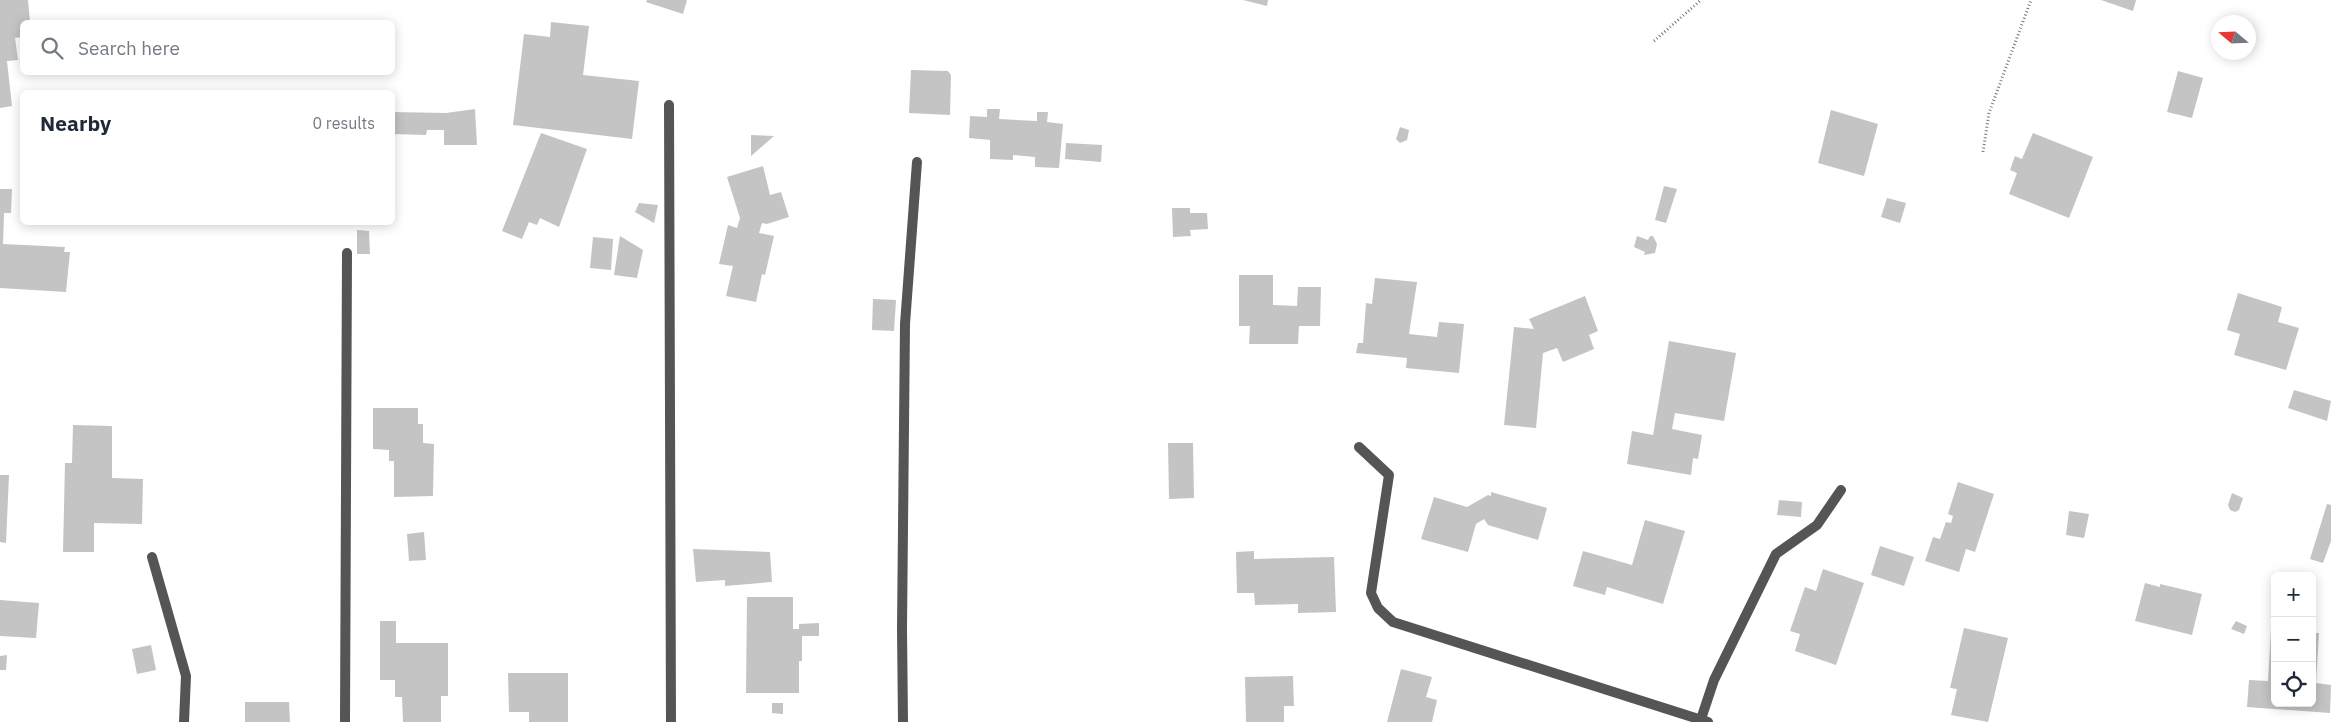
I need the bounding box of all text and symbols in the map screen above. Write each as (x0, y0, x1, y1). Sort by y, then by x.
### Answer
north arrow (2211, 15, 2256, 60)
search box (20, 20, 395, 75)
icon: search (38, 34, 66, 62)
text: Search here (78, 36, 180, 60)
text: Nearby (40, 109, 111, 137)
text: 0 results (312, 113, 375, 133)
map controls (2271, 572, 2316, 707)
button: + (2271, 572, 2316, 617)
button: − (2271, 617, 2316, 662)
button: locate (2271, 662, 2316, 707)

